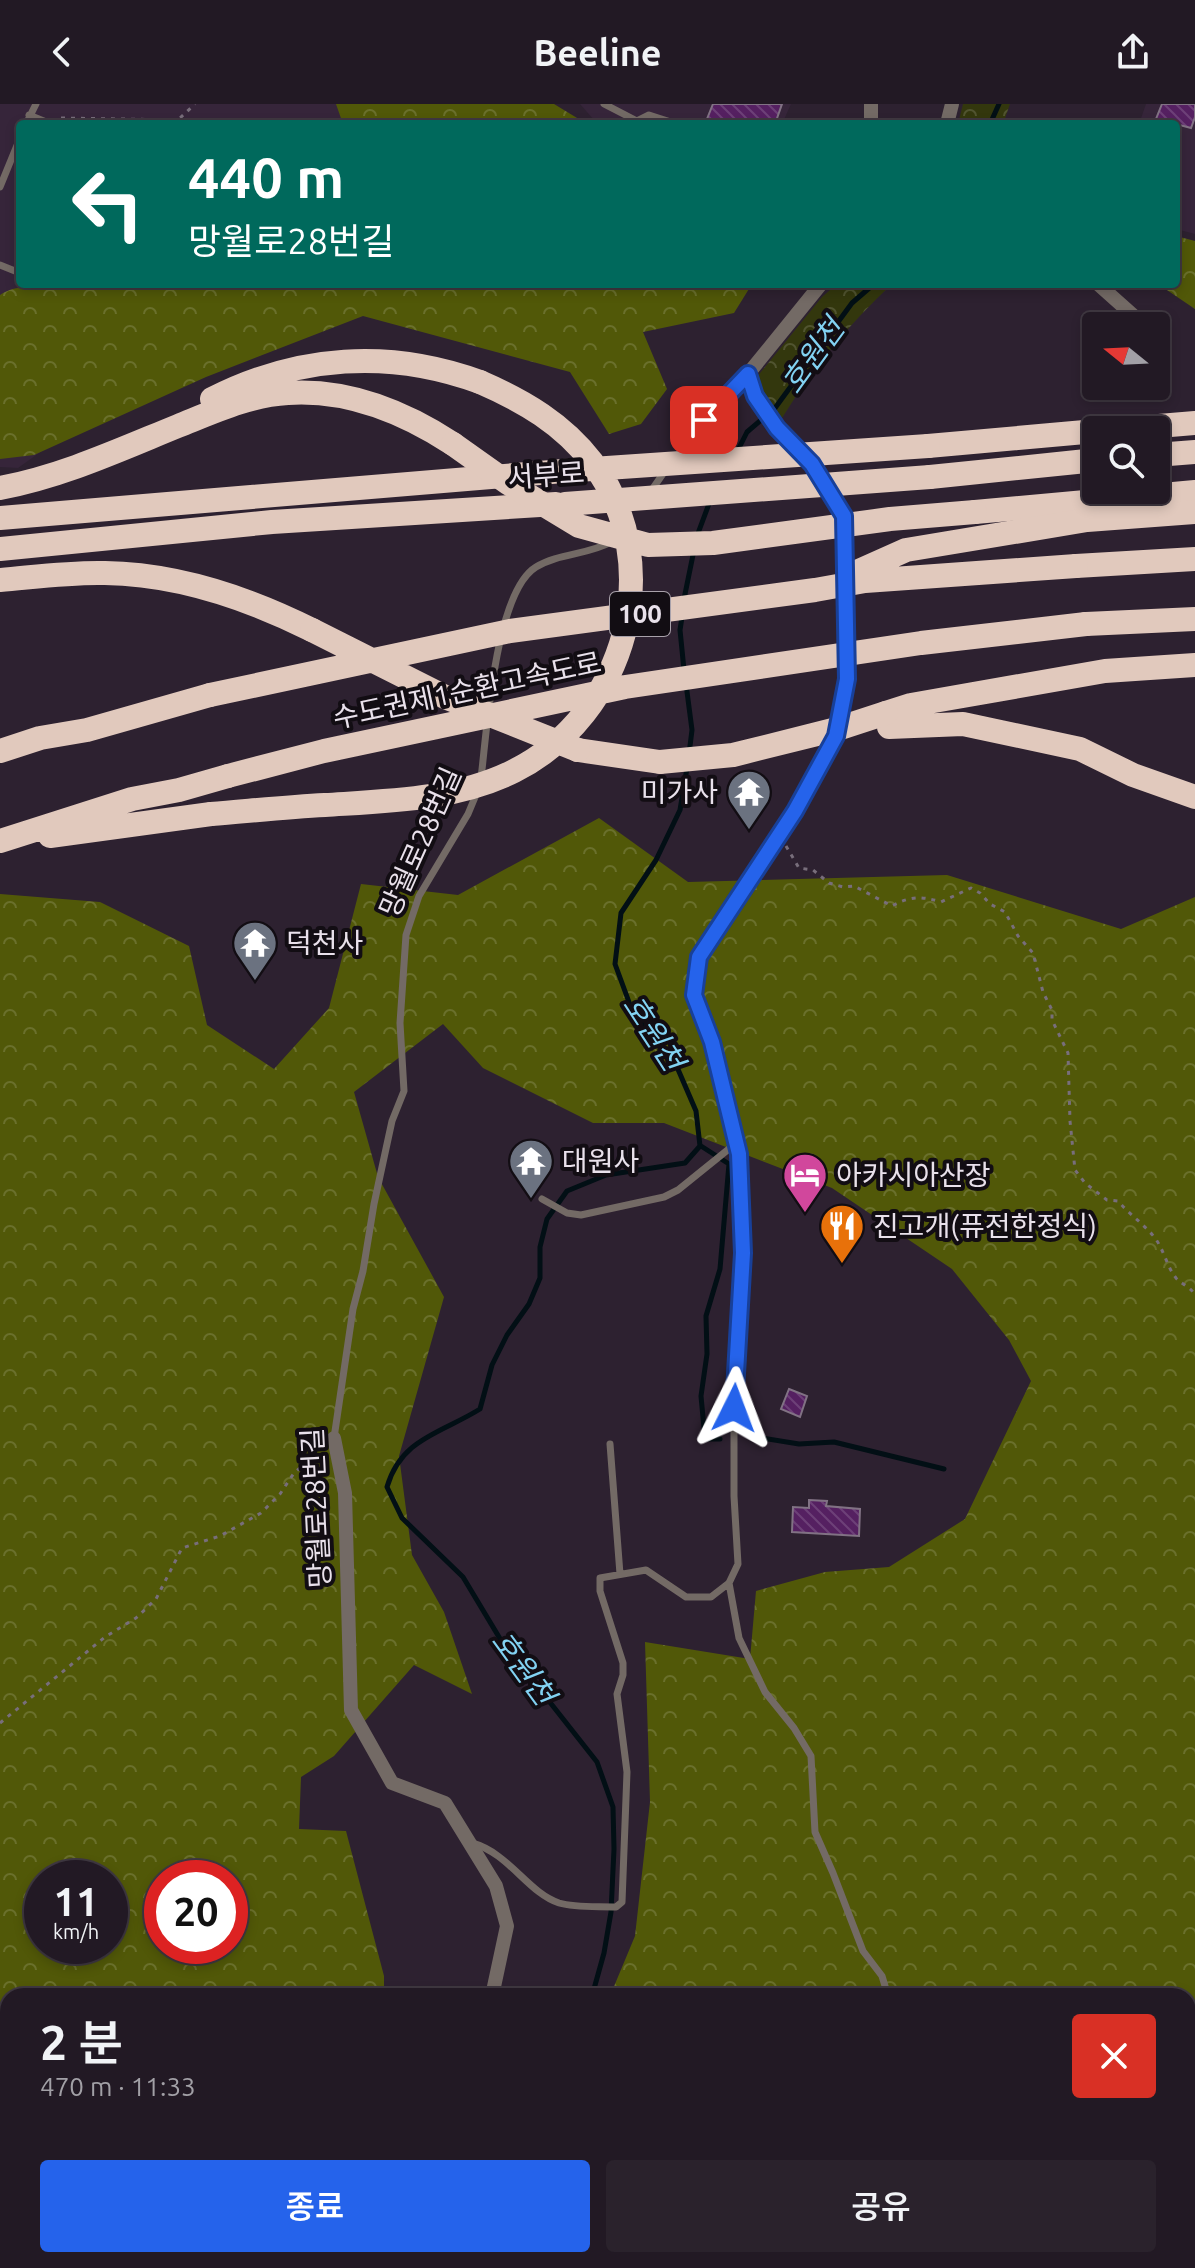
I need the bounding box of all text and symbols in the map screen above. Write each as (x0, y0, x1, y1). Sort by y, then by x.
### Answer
icon: back (40, 30, 84, 74)
icon: share (1111, 30, 1155, 74)
text: Beeline (533, 32, 662, 73)
text: 440 m (188, 146, 344, 209)
icon: left (56, 152, 160, 256)
text: 망월로28번길 (188, 220, 394, 261)
water label: 호원천 (774, 309, 852, 399)
north arrow (1082, 312, 1170, 400)
map controls (1082, 312, 1170, 504)
pin (670, 386, 738, 454)
icon: arrive (682, 398, 726, 442)
button: search (1082, 416, 1170, 504)
street label: 서부로 (506, 456, 586, 493)
road number: 100 (610, 592, 670, 636)
street label: 수도권제1순환고속도로 (330, 646, 604, 733)
street label: 망월로28번길 (373, 762, 466, 921)
temple icon: 미가사 (725, 768, 773, 831)
place label: 미가사 (641, 776, 718, 807)
temple icon: 덕천사 (231, 919, 279, 982)
place label: 덕천사 (286, 927, 363, 958)
water label: 호원천 (617, 988, 692, 1079)
temple icon: 대원사 (507, 1137, 555, 1200)
place label: 대원사 (562, 1145, 639, 1176)
hotel icon: 아카시아산장 (781, 1151, 829, 1214)
place label: 아카시아산장 (836, 1159, 991, 1190)
restaurant icon: 진고개(퓨전한정식) (818, 1202, 866, 1265)
place label: 진고개(퓨전한정식) (873, 1210, 1097, 1242)
position arrow (692, 1366, 776, 1450)
street label: 망월로28번길 (296, 1427, 335, 1589)
water label: 호원천 (486, 1624, 564, 1714)
speed limit sign: 20 (144, 1860, 248, 1964)
text: 11 (53, 1879, 99, 1924)
text: km/h (53, 1920, 99, 1943)
button: close (1072, 2014, 1156, 2098)
text: 2 분 (40, 2015, 123, 2069)
text: 470 m · 11:33 (40, 2072, 196, 2101)
button: 종료 (40, 2160, 590, 2252)
button: 공유 (606, 2160, 1156, 2252)

